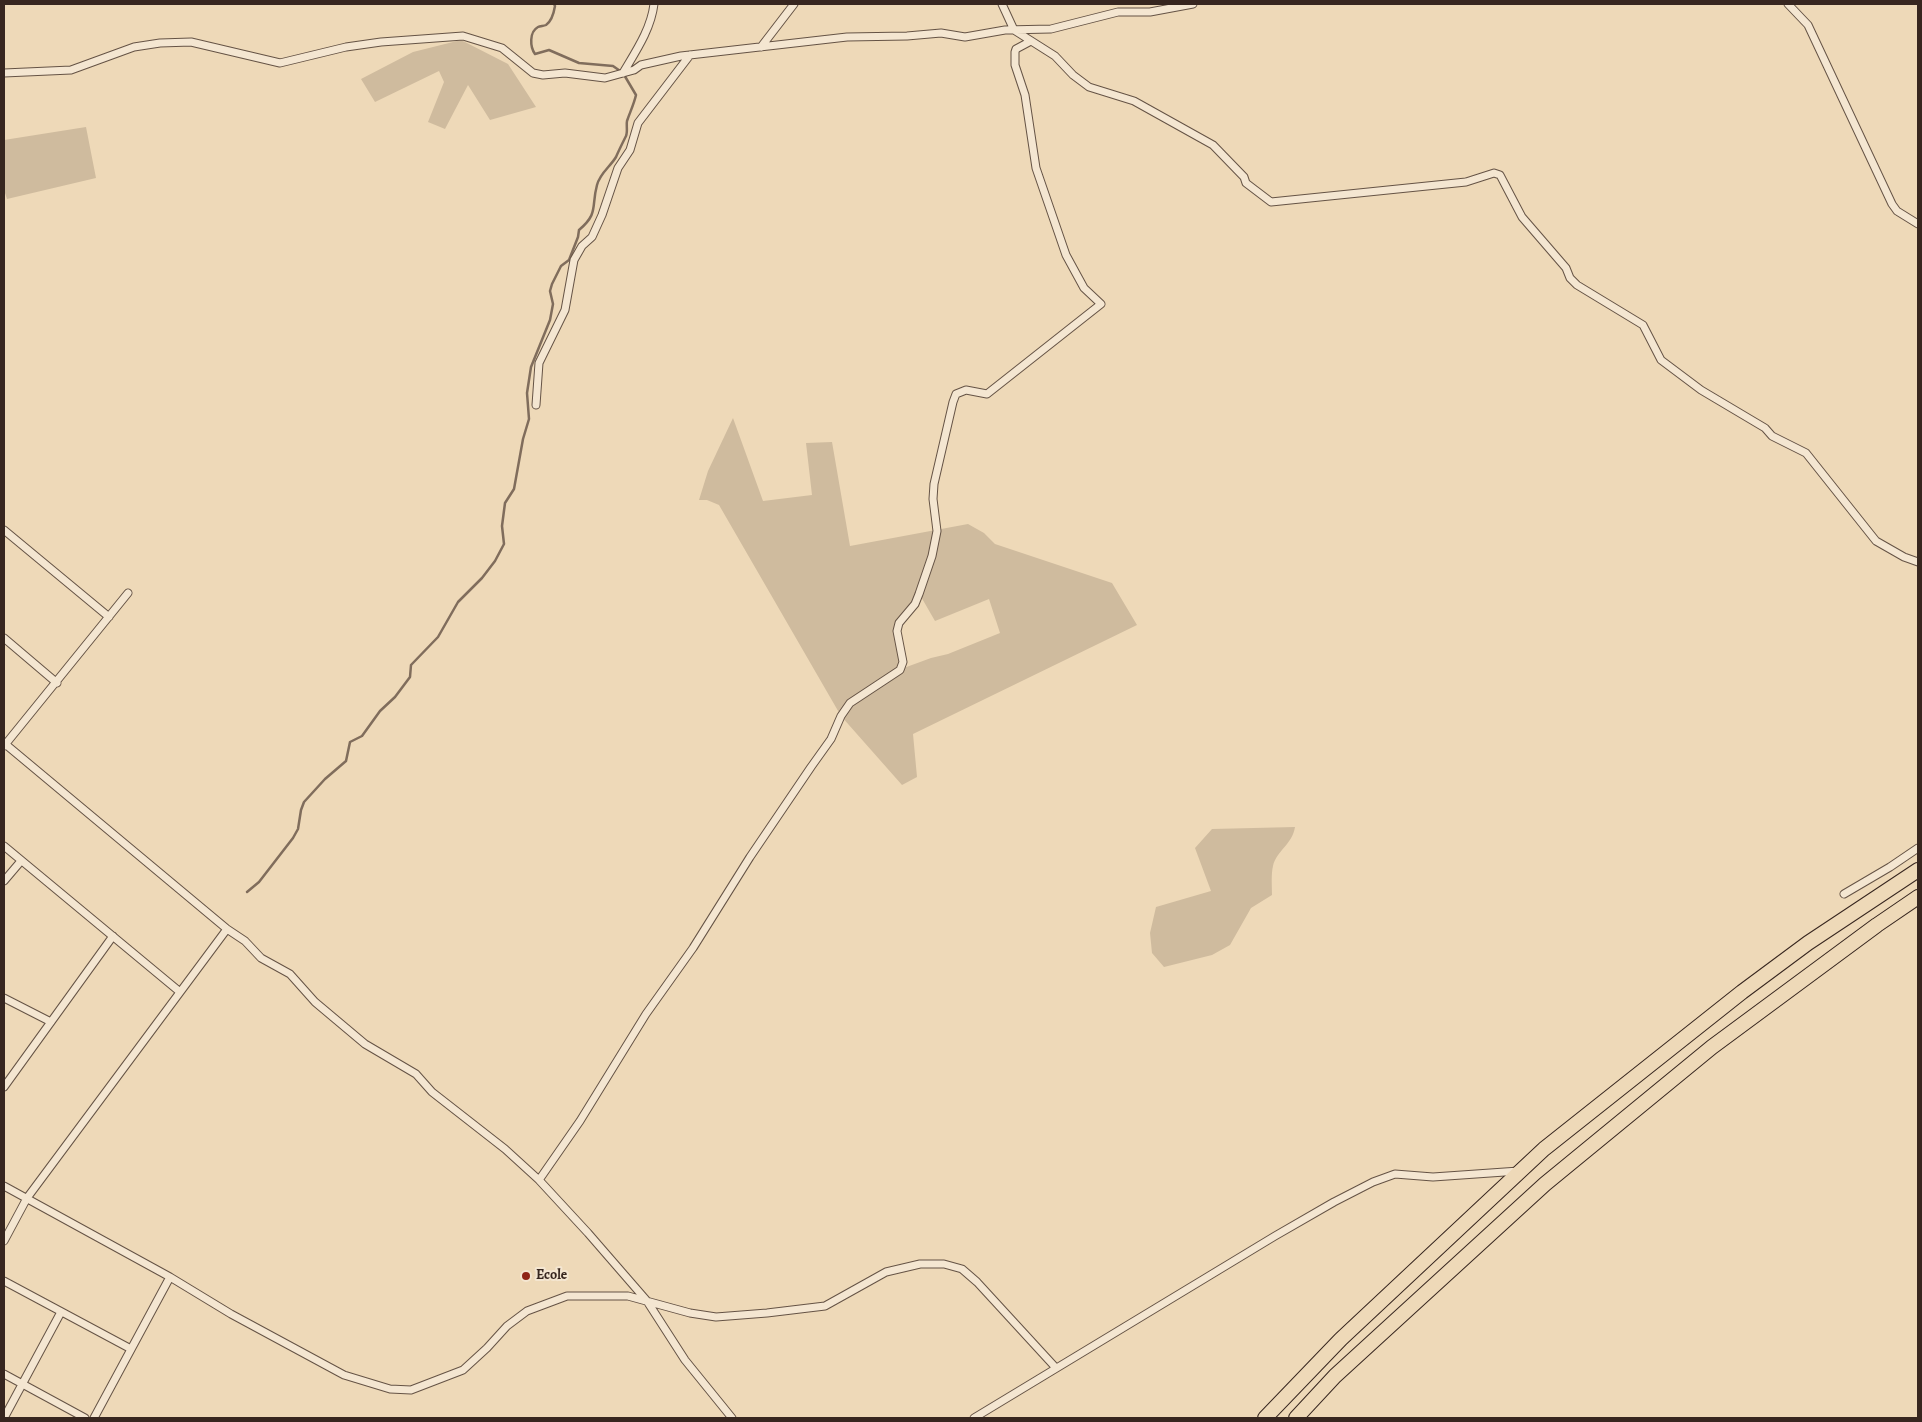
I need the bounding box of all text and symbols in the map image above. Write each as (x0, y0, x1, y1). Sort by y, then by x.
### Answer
place label: Ecole (536, 1268, 567, 1284)
marker: Ecole (520, 1270, 532, 1282)

